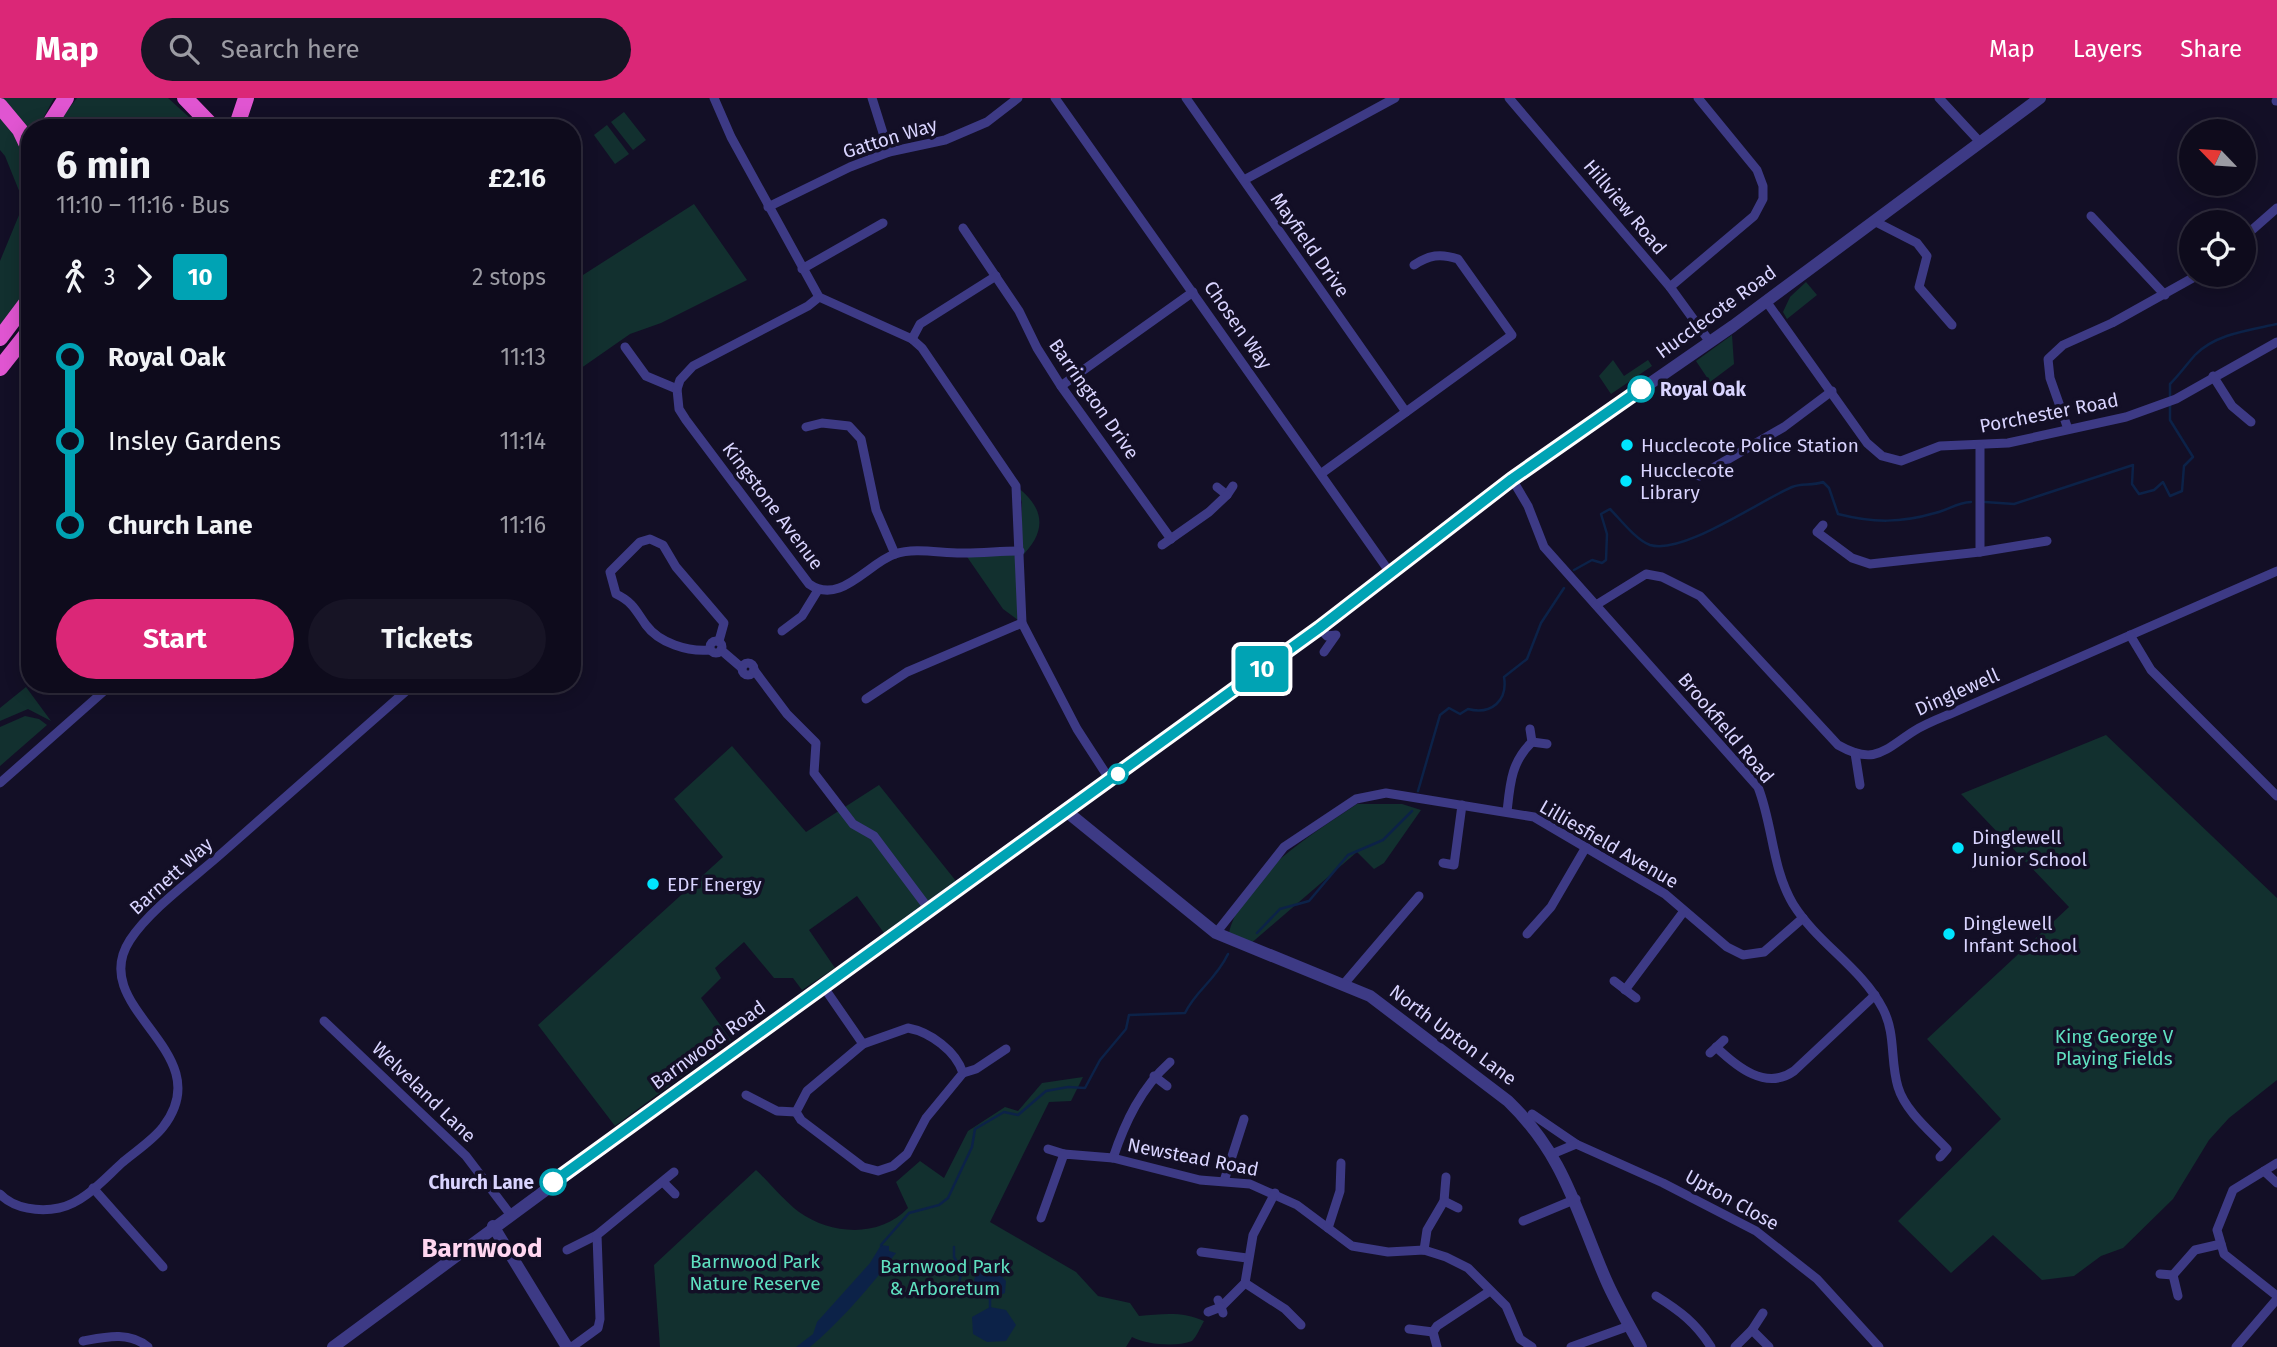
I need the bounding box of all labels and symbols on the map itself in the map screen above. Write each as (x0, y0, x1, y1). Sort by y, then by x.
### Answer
street label: Gatton Way (840, 113, 941, 163)
north arrow (2179, 119, 2256, 196)
street label: Hillview Road (1579, 155, 1671, 259)
street label: Mayfield Drive (1266, 188, 1354, 302)
street label: Hucclecote Road (1651, 261, 1781, 363)
street label: Chosen Way (1199, 276, 1277, 374)
street label: Barrington Drive (1044, 335, 1144, 463)
marker: Royal Oak (1628, 376, 1654, 402)
place label: Royal Oak (1660, 378, 1747, 401)
street label: Porchester Road (1978, 388, 2120, 438)
place label: Hucclecote Police Station (1641, 434, 1859, 457)
marker: Hucclecote Police Station (1619, 437, 1635, 453)
street label: Kingstone Avenue (718, 438, 828, 574)
place label: Hucclecote Library (1640, 459, 1734, 504)
marker: Hucclecote Library (1618, 473, 1634, 489)
line badge: 10 (1230, 646, 1294, 692)
street label: Dinglewell (1911, 663, 2003, 721)
street label: Brookfield Road (1673, 668, 1779, 788)
unlabelled marker (1108, 764, 1128, 784)
street label: Lilliesfield Avenue (1535, 795, 1683, 893)
place label: Dinglewell Junior School (1972, 826, 2088, 871)
street label: Barnett Way (125, 832, 218, 919)
marker: Dinglewell Junior School (1950, 840, 1966, 856)
place label: EDF Energy (667, 873, 762, 896)
marker: EDF Energy (645, 876, 661, 892)
place label: Dinglewell Infant School (1963, 912, 2078, 957)
marker: Dinglewell Infant School (1941, 926, 1957, 942)
street label: North Upton Lane (1385, 980, 1521, 1090)
street label: Barnwood Road (646, 996, 770, 1094)
park label: King George V Playing Fields (2055, 1025, 2174, 1070)
street label: Welveland Lane (367, 1037, 481, 1147)
street label: Newstead Road (1125, 1133, 1261, 1181)
street label: Upton Close (1681, 1165, 1783, 1235)
marker: Church Lane (540, 1169, 566, 1195)
place label: Church Lane (428, 1171, 534, 1194)
district label: Barnwood (421, 1233, 543, 1264)
park label: Barnwood Park Nature Reserve (689, 1250, 821, 1295)
park label: Barnwood Park & Arboretum (880, 1255, 1010, 1300)

